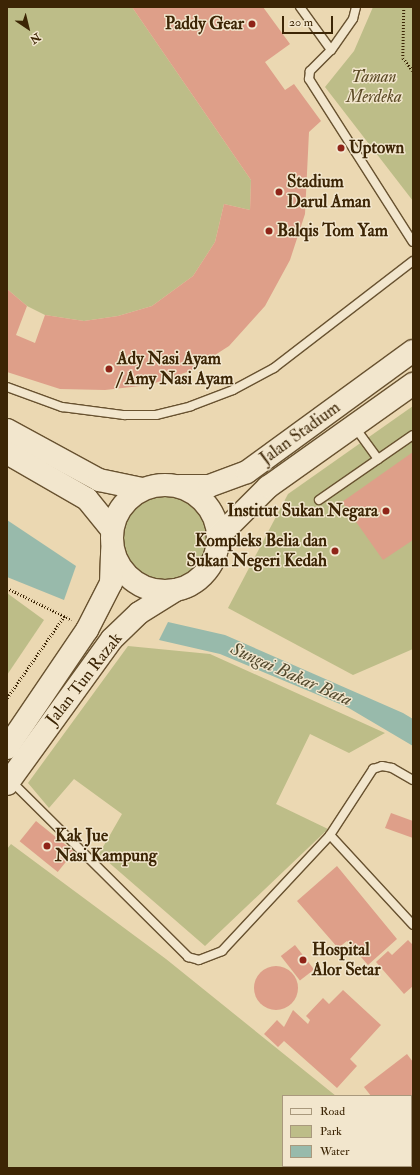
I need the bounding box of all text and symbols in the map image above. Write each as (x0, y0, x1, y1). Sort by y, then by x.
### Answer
north arrow (8, 8, 48, 48)
scale bar (284, 8, 335, 34)
place label: Paddy Gear (165, 14, 244, 34)
text: 20 m (289, 15, 313, 30)
marker: Paddy Gear (247, 19, 257, 29)
text: N (27, 30, 43, 46)
park label: Taman Merdeka (346, 67, 402, 107)
place label: Uptown (349, 138, 404, 158)
marker: Uptown (336, 143, 346, 153)
place label: Stadium Darul Aman (287, 172, 371, 212)
marker: Stadium Darul Aman (274, 187, 284, 197)
place label: Balqis Tom Yam (277, 221, 388, 241)
marker: Balqis Tom Yam (264, 226, 274, 236)
place label: Ady Nasi Ayam / Amy Nasi Ayam (117, 349, 234, 389)
marker: Ady Nasi Ayam / Amy Nasi Ayam (104, 364, 114, 374)
street label: Jalan Stadium (256, 397, 344, 469)
place label: Institut Sukan Negara (227, 501, 378, 521)
marker: Institut Sukan Negara (381, 506, 391, 516)
place label: Kompleks Belia dan Sukan Negeri Kedah (187, 531, 327, 571)
marker: Kompleks Belia dan Sukan Negeri Kedah (330, 546, 340, 556)
street label: Jalan Tun Razak (42, 629, 126, 729)
water label: Sungai Bakar Bata (227, 639, 355, 711)
place label: Kak Jue Nasi Kampung (55, 826, 157, 866)
marker: Kak Jue Nasi Kampung (42, 841, 52, 851)
place label: Hospital Alor Setar (312, 940, 381, 980)
marker: Hospital Alor Setar (297, 954, 309, 966)
legend (282, 1095, 412, 1167)
text: Road (320, 1104, 345, 1119)
text: Park (320, 1124, 342, 1139)
text: Water (320, 1144, 349, 1159)

